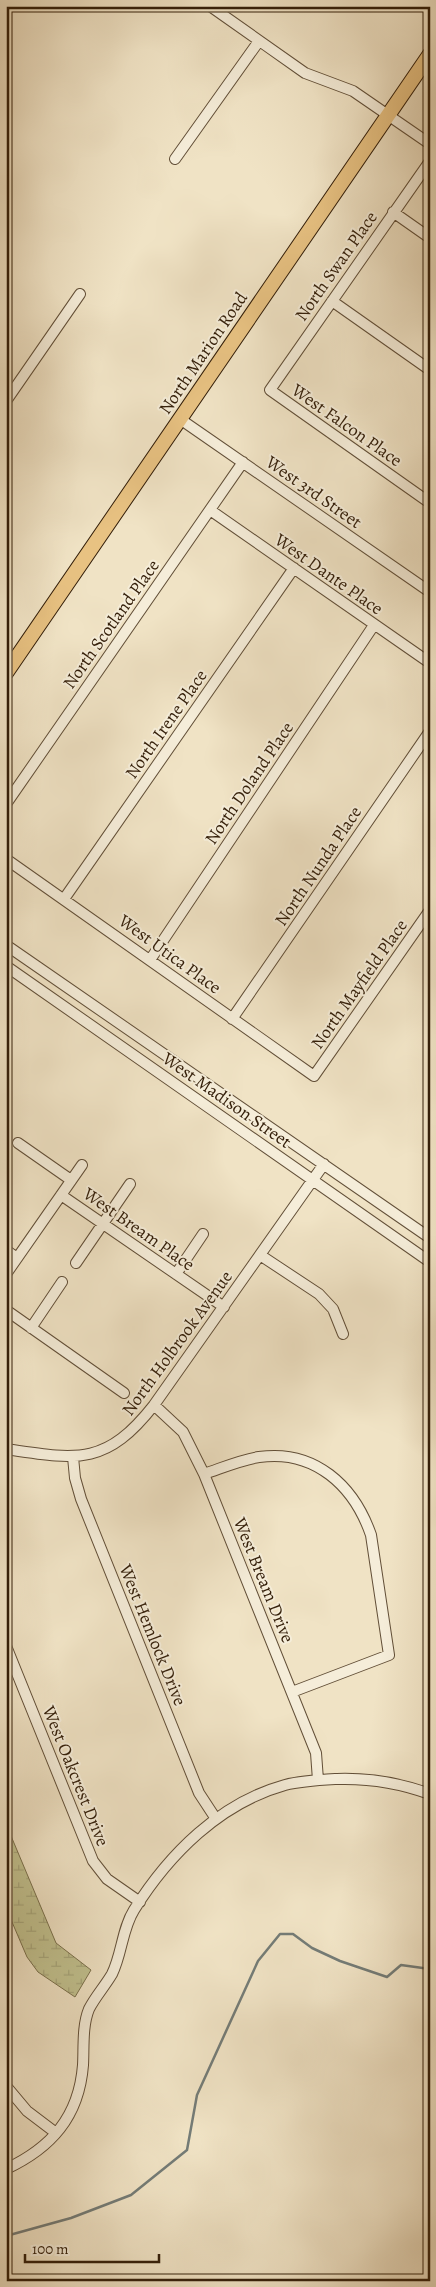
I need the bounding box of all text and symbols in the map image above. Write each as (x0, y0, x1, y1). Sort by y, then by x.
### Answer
street label: North Swan Place (289, 206, 383, 326)
street label: North Marion Road (153, 287, 253, 419)
street label: West Falcon Place (286, 378, 407, 472)
street label: West 3rd Street (260, 449, 367, 534)
street label: West Dante Place (269, 527, 388, 620)
street label: North Scotland Place (57, 554, 165, 694)
street label: North Irene Place (119, 665, 213, 783)
street label: North Doland Place (199, 717, 299, 849)
street label: North Nunda Place (269, 801, 367, 931)
street label: West Utica Place (113, 908, 226, 999)
street label: North Mayfield Place (305, 914, 413, 1054)
street label: West Madison Street (157, 1046, 296, 1154)
street label: West Bream Place (78, 1181, 199, 1276)
street label: North Holbrook Avenue (116, 1266, 238, 1420)
street label: West Bream Drive (228, 1513, 300, 1646)
street label: West Hemlock Drive (113, 1560, 192, 1709)
street label: West Oakcrest Drive (37, 1701, 115, 1850)
scale bar (25, 2232, 159, 2264)
text: 100 m (32, 2239, 69, 2259)

